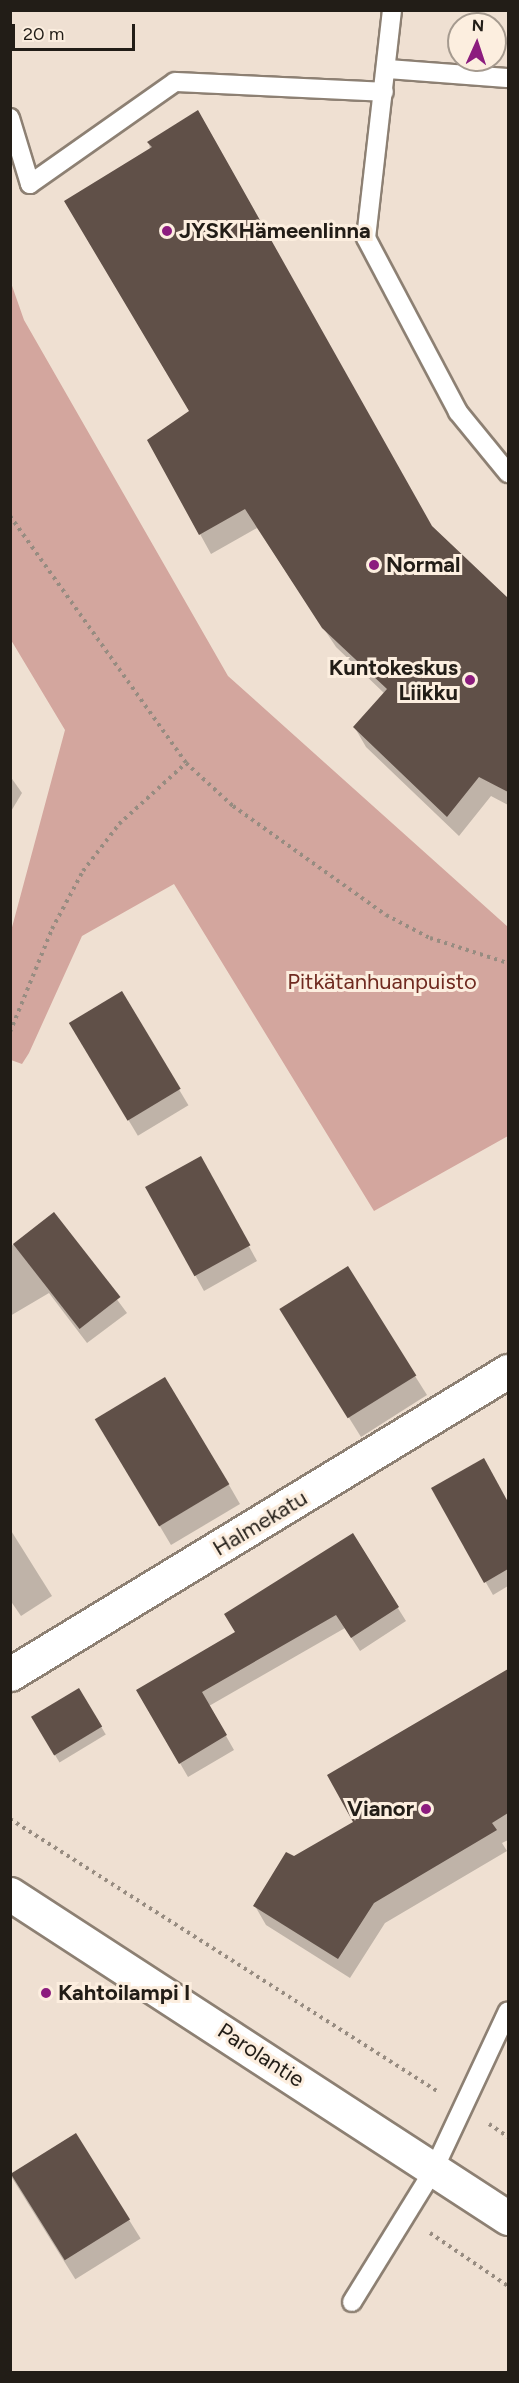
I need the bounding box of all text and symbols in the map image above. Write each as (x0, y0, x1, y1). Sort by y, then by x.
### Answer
scale bar (15, 12, 138, 50)
north arrow (447, 12, 507, 72)
text: N (471, 16, 485, 35)
text: 20 m (23, 23, 64, 45)
place label: JYSK Hämeenlinna (179, 218, 371, 244)
marker: JYSK Hämeenlinna (160, 224, 174, 238)
place label: Normal (386, 552, 460, 578)
marker: Normal (367, 558, 381, 572)
place label: Kuntokeskus Liikku (329, 654, 458, 706)
marker: Kuntokeskus Liikku (463, 673, 477, 687)
park label: Pitkätanhuanpuisto (287, 969, 477, 995)
street label: Halmekatu (208, 1485, 312, 1561)
place label: Vianor (347, 1796, 414, 1822)
marker: Vianor (419, 1802, 433, 1816)
place label: Kahtoilampi I (58, 1980, 190, 2006)
marker: Kahtoilampi I (39, 1986, 53, 2000)
street label: Parolantie (213, 2017, 309, 2093)

